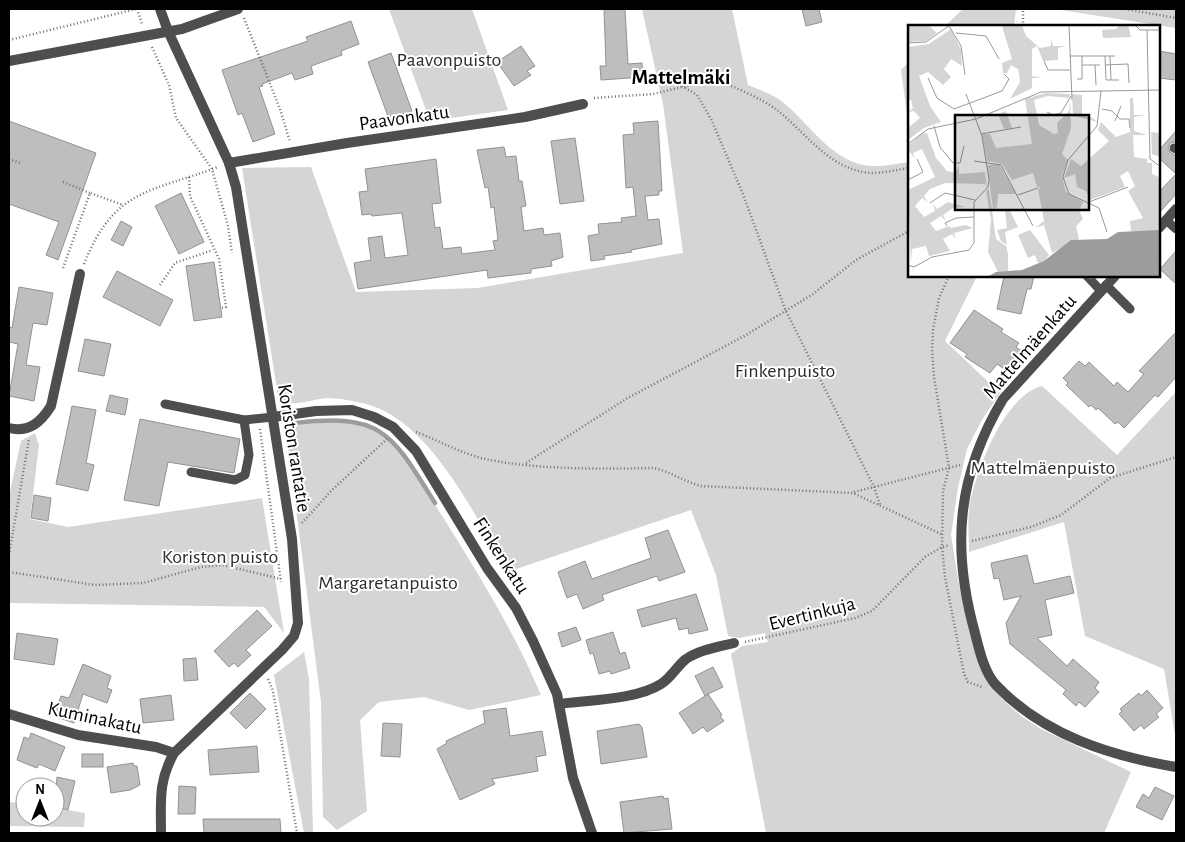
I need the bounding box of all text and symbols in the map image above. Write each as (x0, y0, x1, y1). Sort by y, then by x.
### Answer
inset map (908, 25, 1160, 278)
park label: Paavonpuisto (397, 50, 501, 70)
district label: Mattelmäki (632, 67, 730, 88)
street label: Paavonkatu (358, 102, 450, 134)
street label: Mattelmäenkatu (979, 291, 1080, 403)
park label: Finkenpuisto (735, 361, 835, 381)
street label: Koriston rantatie (274, 382, 314, 514)
park label: Mattelmäenpuisto (971, 458, 1115, 478)
street label: Finkenkatu (469, 514, 533, 597)
park label: Koriston puisto (162, 547, 278, 567)
park label: Margaretanpuisto (318, 573, 458, 593)
street label: Evertinkuja (767, 594, 857, 634)
street label: Kuminakatu (46, 698, 144, 738)
north arrow (15, 777, 65, 827)
text: N (35, 783, 45, 797)

